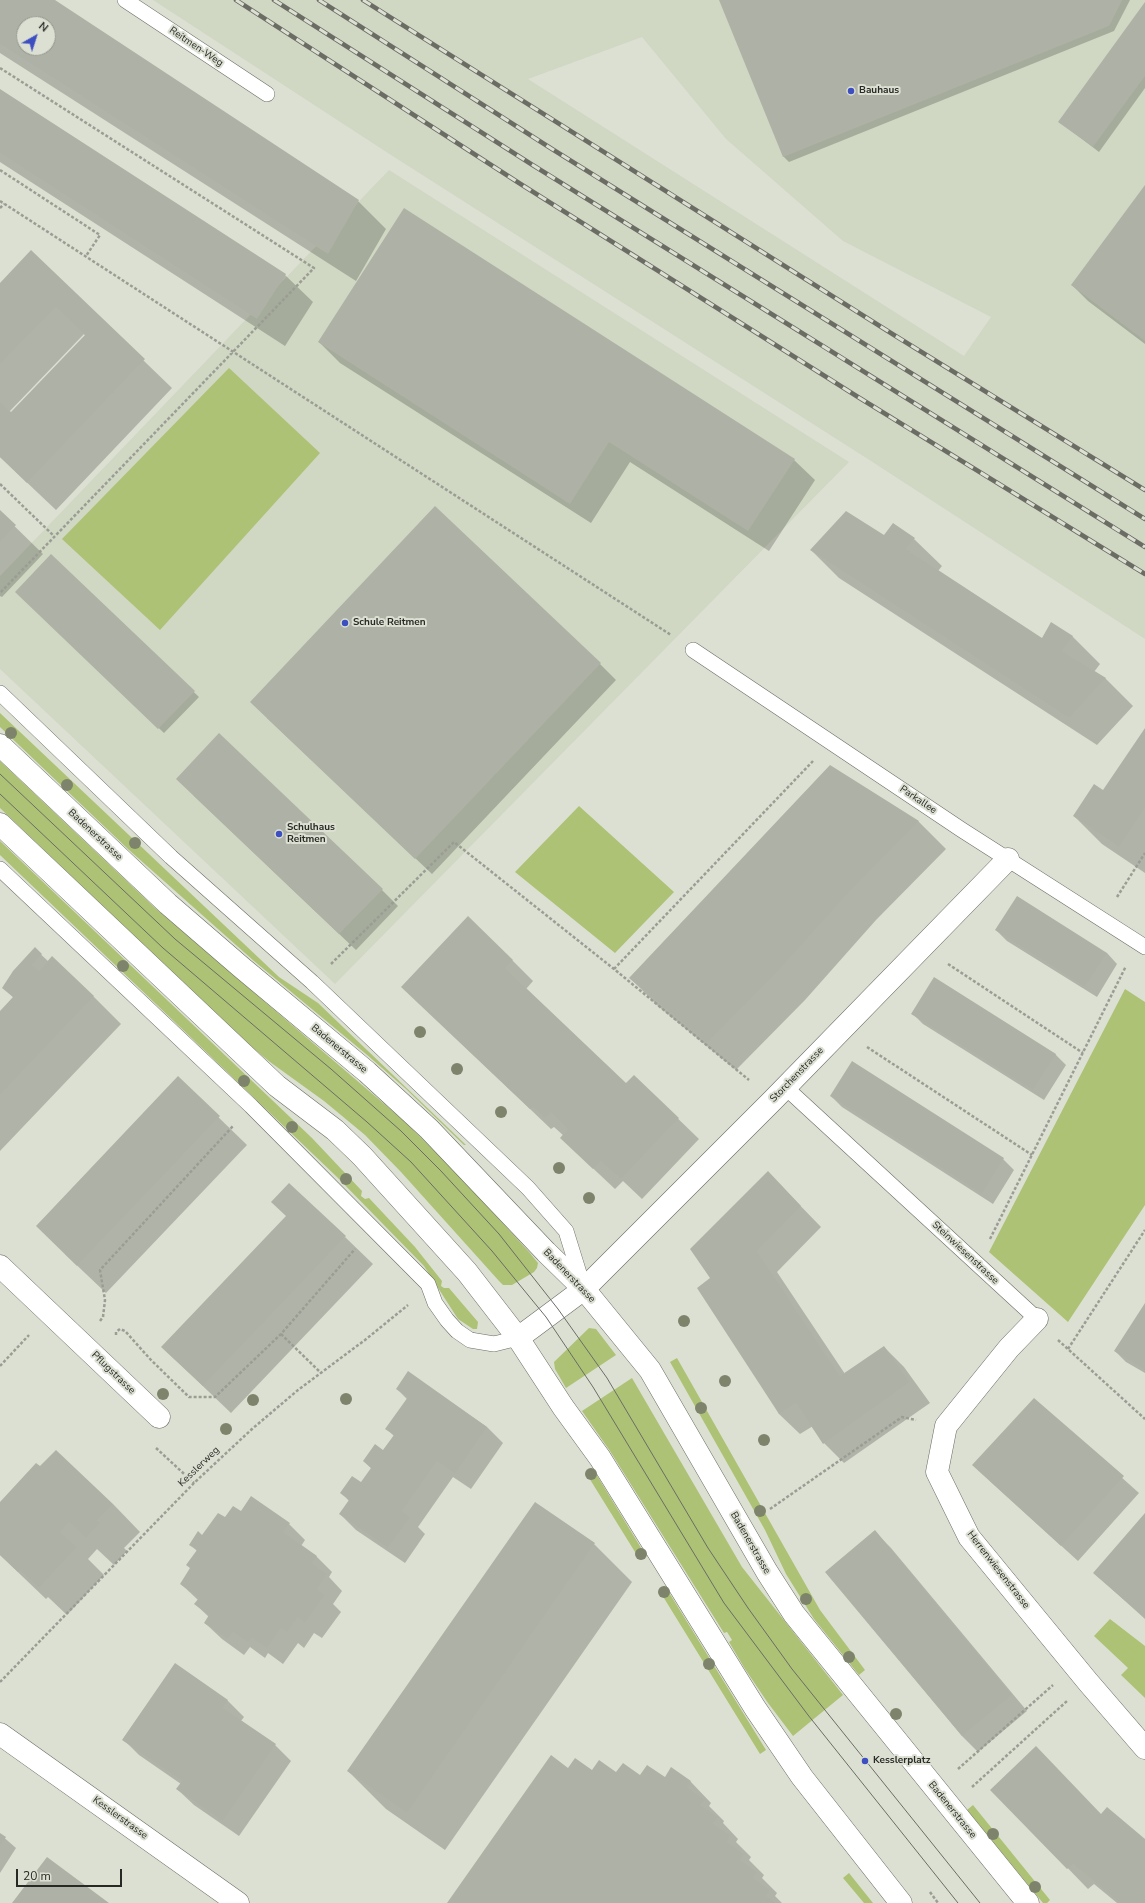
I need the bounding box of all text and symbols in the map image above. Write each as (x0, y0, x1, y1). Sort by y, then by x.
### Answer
north arrow (16, 16, 56, 56)
text: N (35, 19, 51, 35)
street label: Reitmen-Weg (167, 25, 225, 69)
place label: Bauhaus (859, 85, 899, 97)
marker: Bauhaus (846, 86, 856, 96)
place label: Schule Reitmen (353, 617, 426, 629)
marker: Schule Reitmen (340, 618, 350, 628)
street label: Parkallee (897, 783, 939, 817)
street label: Badenerstrasse (65, 807, 125, 863)
place label: Schulhaus Reitmen (287, 822, 335, 846)
marker: Schulhaus Reitmen (274, 829, 284, 839)
street label: Badenerstrasse (308, 1022, 370, 1076)
street label: Storchenstrasse (768, 1045, 826, 1105)
street label: Steinwiesenstrasse (929, 1219, 1001, 1287)
street label: Badenerstrasse (540, 1247, 598, 1305)
street label: Pflugstrasse (89, 1349, 137, 1397)
street label: Kesslerweg (176, 1444, 222, 1490)
street label: Badenerstrasse (727, 1510, 773, 1576)
street label: Herrenwiesenstrasse (964, 1529, 1032, 1611)
place label: Kesslerplatz (873, 1755, 930, 1767)
marker: Kesslerplatz (860, 1756, 870, 1766)
street label: Badenerstrasse (925, 1779, 979, 1841)
street label: Kesslerstrasse (90, 1794, 150, 1842)
scale bar (18, 1861, 124, 1887)
text: 20 m (23, 1868, 51, 1884)

